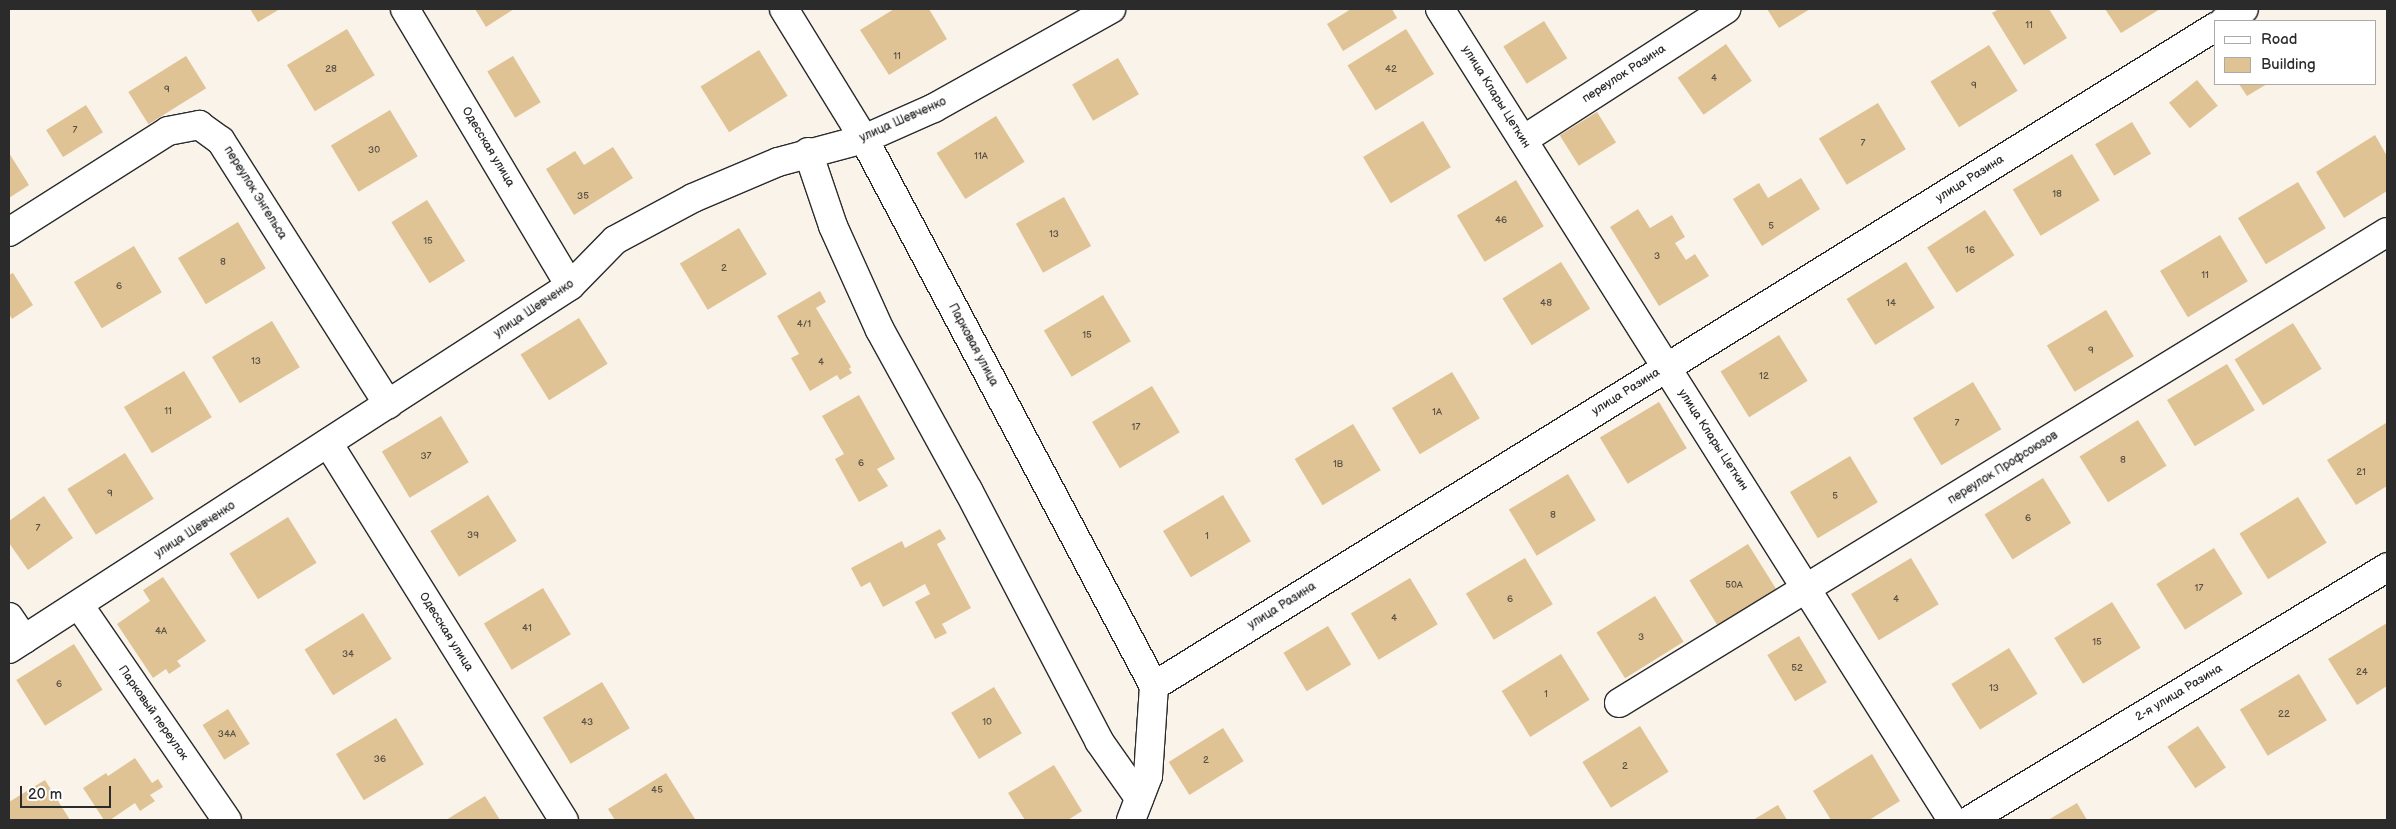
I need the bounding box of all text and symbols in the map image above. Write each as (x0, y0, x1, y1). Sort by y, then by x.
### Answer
house number: 11 (2025, 20, 2033, 32)
legend (2214, 20, 2376, 85)
text: Road (2261, 30, 2297, 49)
street label: переулок Разина (1580, 42, 1668, 106)
street label: улица Клары Цеткин (1459, 43, 1533, 151)
house number: 11 (893, 51, 901, 63)
text: Building (2261, 55, 2316, 74)
house number: 28 (325, 64, 337, 76)
house number: 42 (1385, 64, 1397, 76)
house number: 4 (1711, 73, 1717, 85)
house number: 9 (1971, 80, 1977, 92)
house number: 9 (164, 84, 170, 96)
street label: улица Шевченко (858, 94, 948, 146)
street label: Одесская улица (458, 104, 518, 190)
house number: 7 (73, 125, 77, 137)
house number: 7 (1861, 138, 1865, 150)
street label: переулок Энгельса (220, 144, 290, 242)
house number: 30 (368, 145, 380, 157)
house number: 11А (974, 151, 988, 163)
street label: улица Разина (1933, 152, 2007, 206)
house number: 18 (2052, 189, 2062, 201)
house number: 35 (577, 191, 589, 203)
house number: 46 (1495, 215, 1507, 227)
house number: 5 (1768, 221, 1774, 233)
house number: 13 (1049, 229, 1059, 241)
house number: 15 (423, 236, 433, 248)
house number: 16 (1965, 245, 1975, 257)
house number: 3 (1654, 251, 1660, 263)
house number: 8 (220, 257, 226, 269)
house number: 2 (721, 263, 727, 275)
house number: 11 (2201, 270, 2209, 282)
street label: улица Шевченко (491, 277, 577, 341)
house number: 6 (116, 281, 122, 293)
house number: 48 (1540, 298, 1552, 310)
house number: 14 (1886, 298, 1896, 310)
street label: Парковая улица (945, 301, 1001, 389)
house number: 4/1 (797, 319, 811, 331)
house number: 15 (1082, 330, 1092, 342)
house number: 9 (2088, 345, 2094, 357)
house number: 13 (251, 356, 261, 368)
house number: 4 (818, 357, 824, 369)
street label: улица Разина (1589, 365, 1663, 419)
house number: 12 (1759, 371, 1769, 383)
street label: улица Клары Цеткин (1675, 387, 1751, 493)
house number: 11 (164, 406, 172, 418)
house number: 1А (1432, 407, 1442, 419)
house number: 7 (1955, 418, 1959, 430)
house number: 17 (1132, 422, 1140, 434)
street label: переулок Профсоюзов (1945, 428, 2061, 508)
house number: 37 (420, 451, 432, 463)
house number: 8 (2120, 455, 2126, 467)
house number: 6 (858, 458, 864, 470)
house number: 1В (1333, 459, 1343, 471)
house number: 21 (2356, 467, 2366, 479)
house number: 9 (107, 488, 113, 500)
house number: 5 (1832, 491, 1838, 503)
street label: улица Шевченко (152, 499, 238, 561)
house number: 8 (1550, 510, 1556, 522)
house number: 6 (2025, 513, 2031, 525)
house number: 7 (36, 523, 40, 535)
house number: 39 (467, 530, 479, 542)
house number: 1 (1205, 531, 1209, 543)
street label: улица Разина (1245, 579, 1319, 633)
house number: 50А (1725, 580, 1743, 592)
house number: 17 (2195, 583, 2203, 595)
street label: Одесская улица (416, 590, 476, 674)
house number: 6 (1507, 594, 1513, 606)
house number: 4 (1893, 594, 1899, 606)
house number: 4 (1391, 613, 1397, 625)
house number: 41 (522, 623, 532, 635)
house number: 4А (155, 626, 167, 638)
house number: 3 (1638, 632, 1644, 644)
house number: 15 (2092, 637, 2102, 649)
house number: 34 (342, 649, 354, 661)
street label: 2-я улица Разина (2133, 661, 2225, 725)
street label: Парковый переулок (115, 663, 191, 763)
house number: 52 (1791, 663, 1803, 675)
house number: 24 (2356, 667, 2368, 679)
house number: 6 (56, 679, 62, 691)
house number: 13 (1989, 683, 1999, 695)
house number: 1 (1544, 689, 1548, 701)
house number: 22 (2278, 709, 2290, 721)
house number: 43 (581, 717, 593, 729)
house number: 10 (982, 717, 992, 729)
house number: 34А (218, 729, 236, 741)
house number: 36 (374, 754, 386, 766)
house number: 2 (1203, 755, 1209, 767)
house number: 2 (1622, 761, 1628, 773)
scale bar (22, 776, 114, 808)
text: 20 m (28, 785, 62, 804)
house number: 45 (651, 785, 663, 797)

